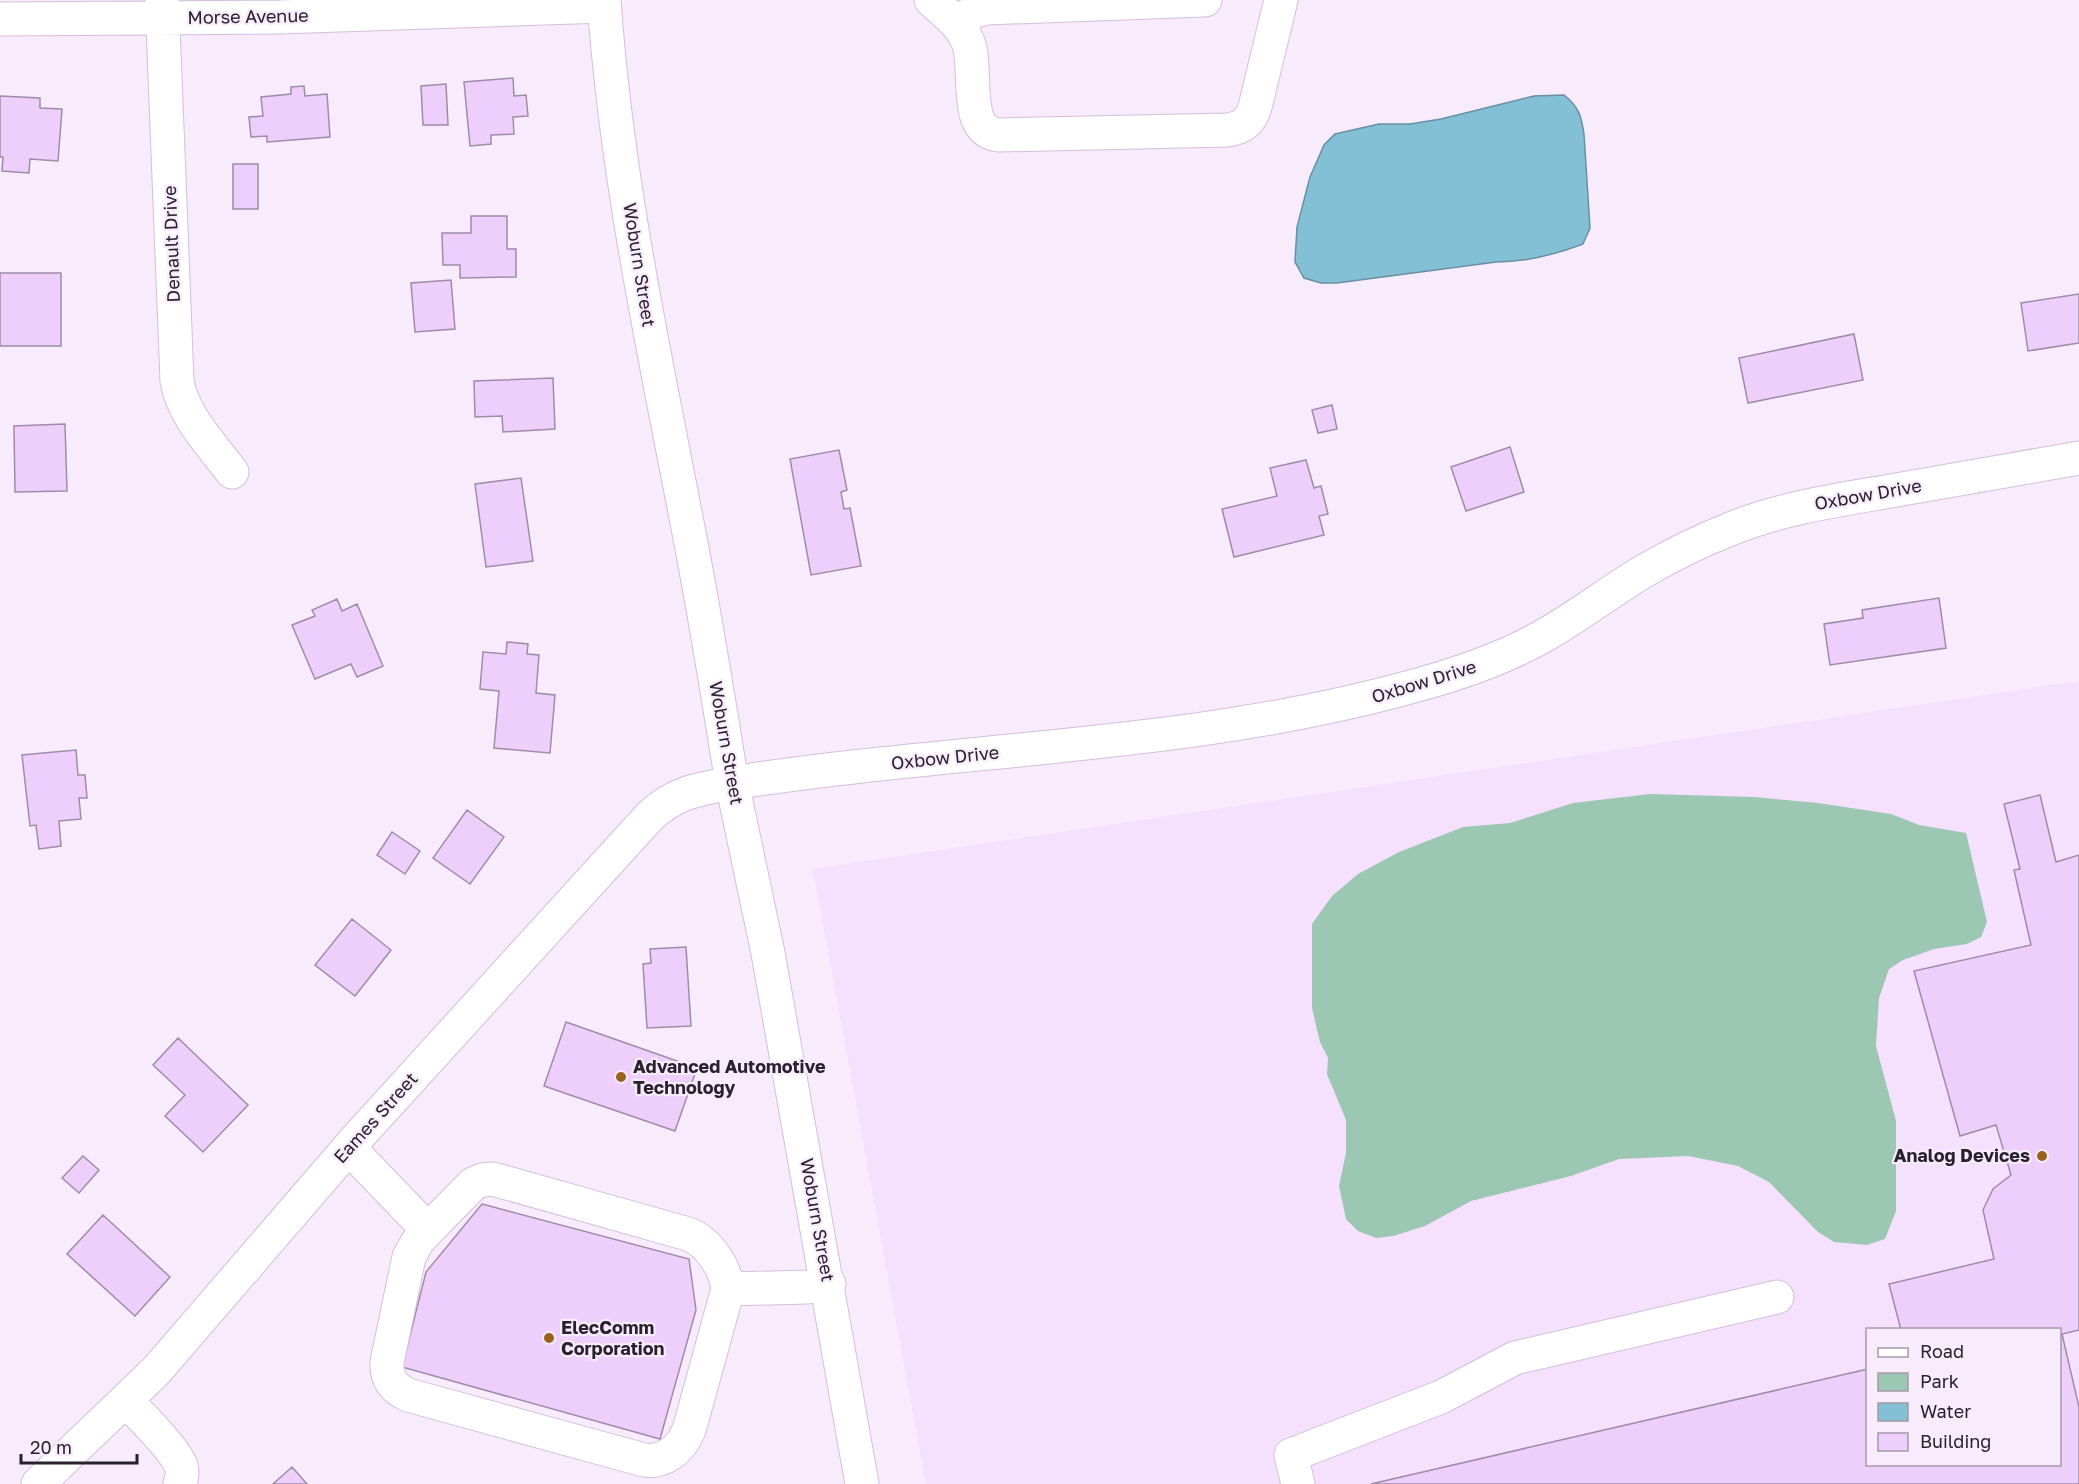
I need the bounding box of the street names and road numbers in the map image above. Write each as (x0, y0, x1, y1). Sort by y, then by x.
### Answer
street label: Morse Avenue (187, 4, 309, 28)
street label: Denault Drive (158, 185, 184, 303)
street label: Woburn Street (619, 201, 661, 328)
street label: Oxbow Drive (1813, 474, 1923, 514)
street label: Oxbow Drive (1369, 655, 1479, 707)
street label: Woburn Street (705, 679, 749, 806)
street label: Oxbow Drive (890, 740, 1000, 774)
street label: Eames Street (329, 1067, 422, 1167)
street label: Woburn Street (796, 1156, 840, 1283)

